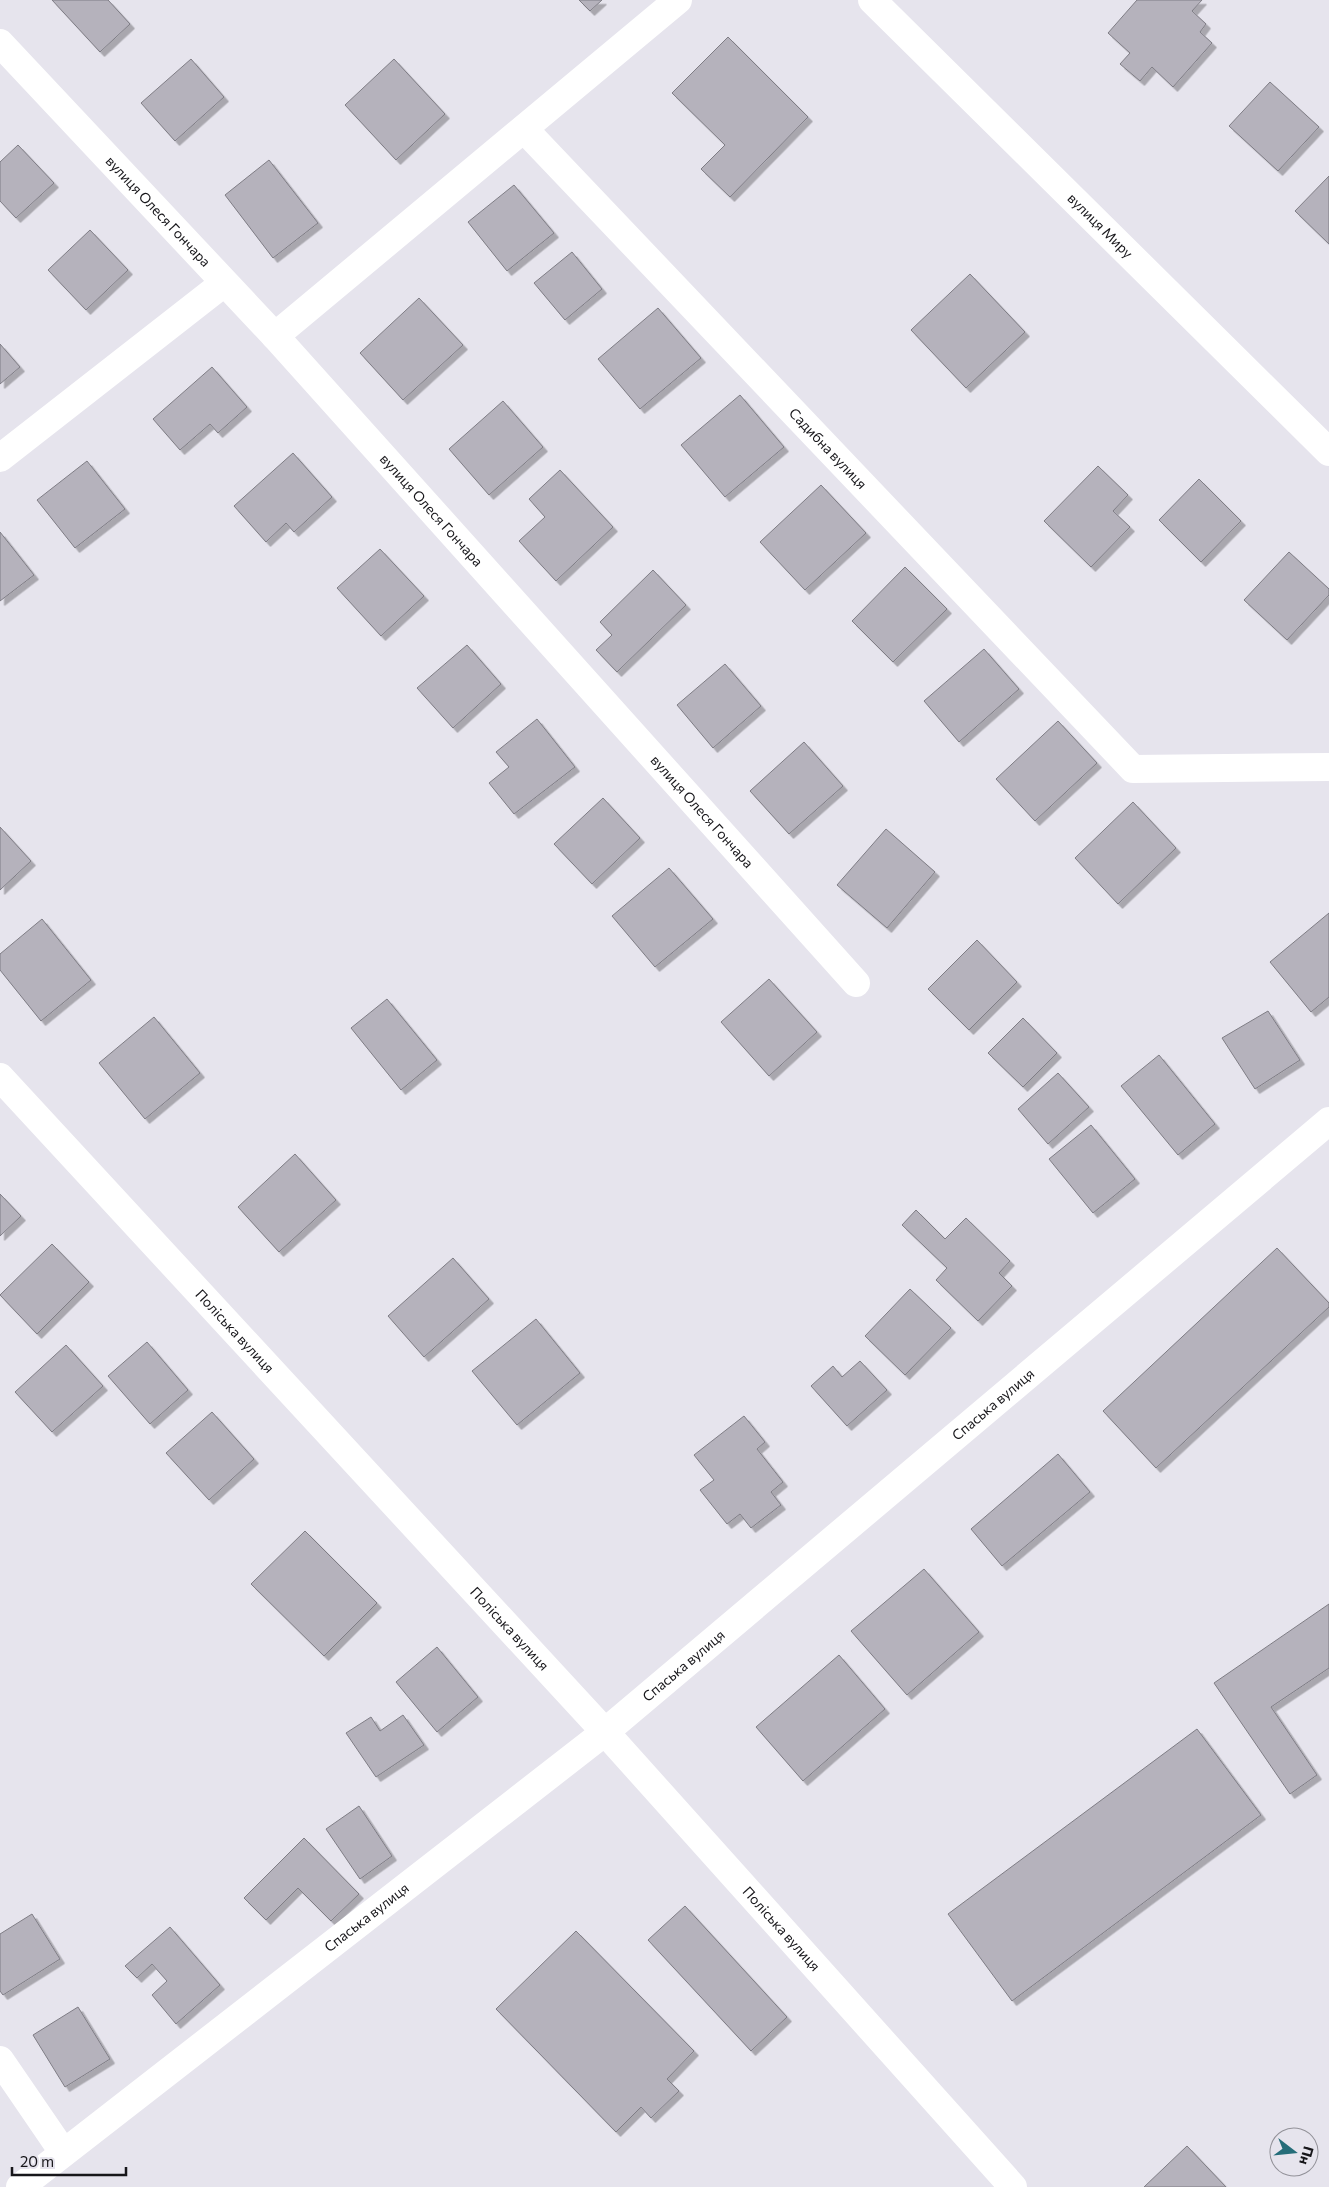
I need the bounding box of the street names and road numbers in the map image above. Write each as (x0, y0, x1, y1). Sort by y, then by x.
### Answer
street label: вулиця Олеся Гончара (102, 152, 214, 270)
street label: вулиця Миру (1064, 189, 1137, 261)
street label: Садибна вулиця (786, 404, 871, 492)
street label: вулиця Олеся Гончара (377, 450, 487, 570)
street label: вулиця Олеся Гончара (647, 751, 757, 871)
street label: Поліська вулиця (192, 1285, 278, 1376)
street label: Спаська вулиця (948, 1365, 1037, 1444)
street label: Поліська вулиця (467, 1583, 553, 1674)
street label: Спаська вулиця (639, 1626, 728, 1705)
street label: Спаська вулиця (321, 1879, 412, 1955)
street label: Поліська вулиця (740, 1883, 824, 1974)

